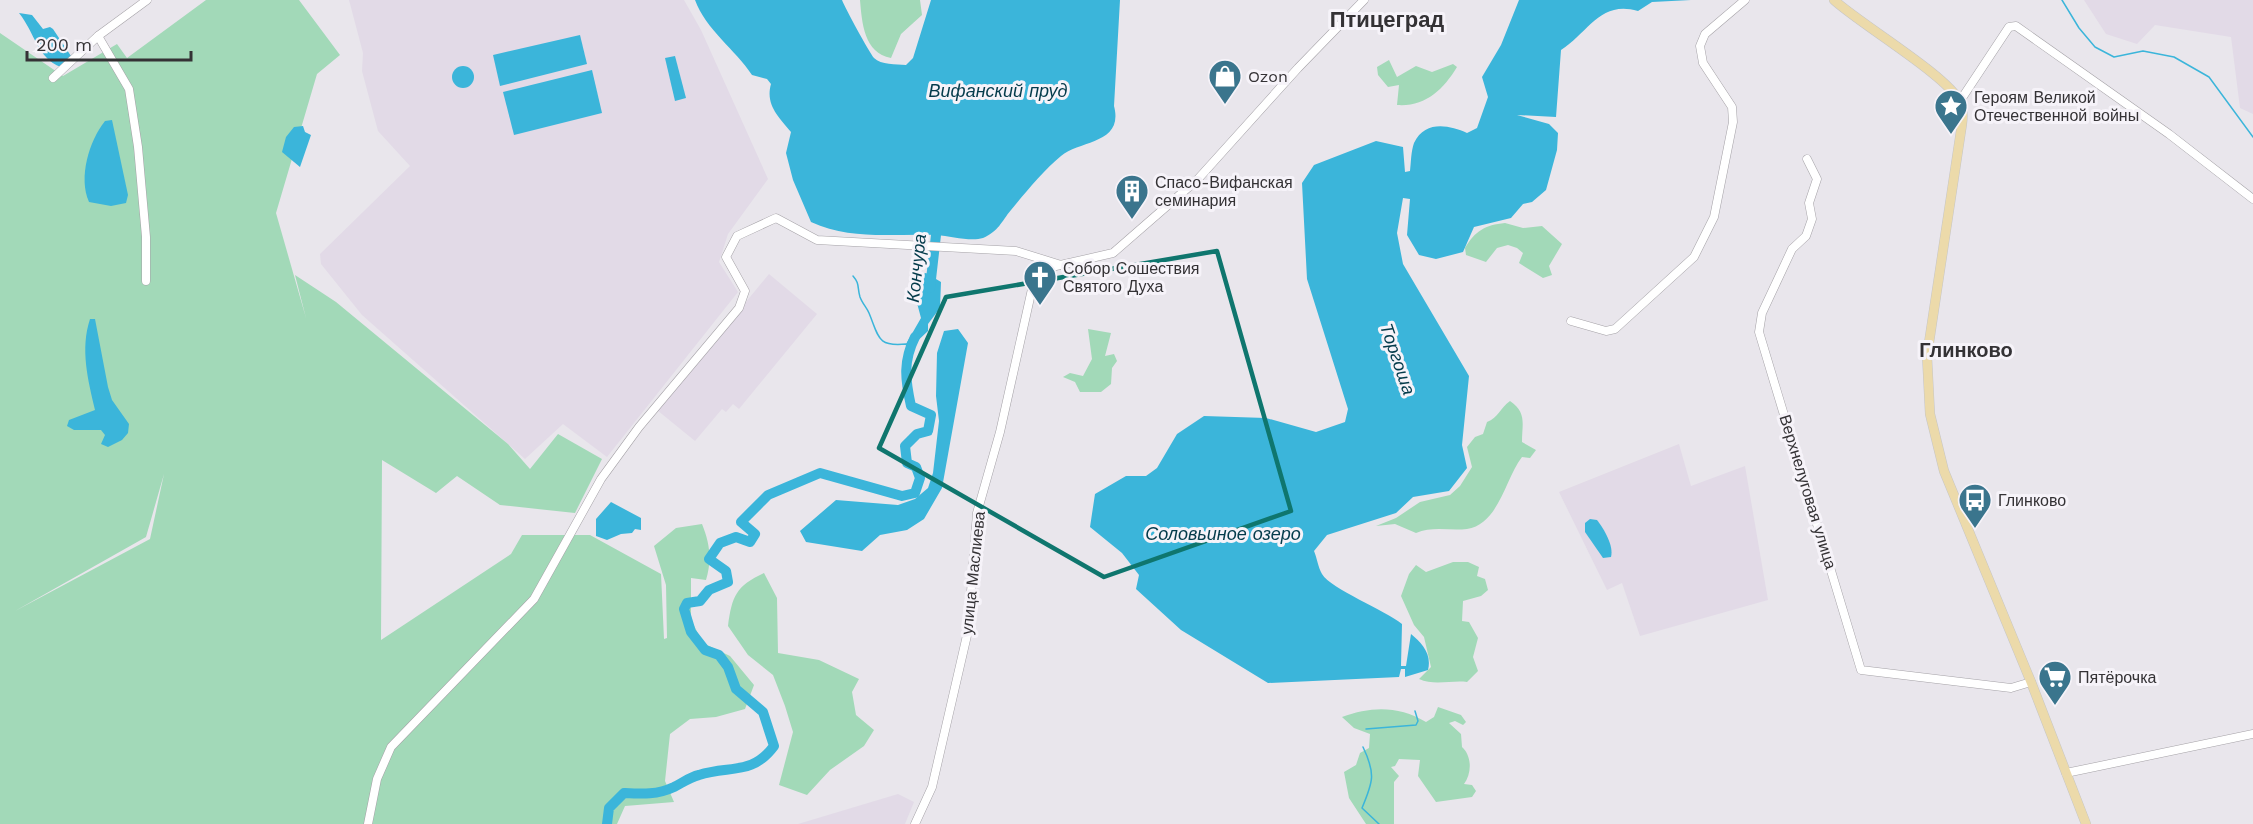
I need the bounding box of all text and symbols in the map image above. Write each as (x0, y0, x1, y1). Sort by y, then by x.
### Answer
district label: Птицеград (1330, 7, 1444, 32)
scale bar (27, 24, 190, 62)
text: 200 m (36, 34, 92, 55)
shop icon: Ozon (1207, 58, 1243, 105)
place label: Ozon (1248, 67, 1288, 86)
water label: Вифанский пруд (929, 80, 1067, 101)
place icon: Героям Великой Отечественной войны (1933, 88, 1969, 135)
place label: Героям Великой Отечественной войны (1974, 88, 2139, 125)
building icon: Спасо-Вифанская семинария (1114, 173, 1150, 220)
place label: Спасо-Вифанская семинария (1155, 173, 1293, 210)
water label: Кончура (902, 233, 930, 303)
church icon: Собор Сошествия Святого Духа (1022, 259, 1058, 306)
place label: Собор Сошествия Святого Духа (1063, 259, 1200, 296)
water label: Торгоша (1376, 321, 1420, 397)
district label: Глинково (1919, 338, 2013, 362)
street label: Верхнелуговая улица (1775, 412, 1841, 572)
bus stop icon: Глинково (1957, 482, 1993, 529)
place label: Глинково (1998, 491, 2066, 510)
street label: улица Маслиева (957, 510, 989, 636)
water label: Соловьиное озеро (1145, 523, 1301, 544)
supermarket icon: Пятёрочка (2037, 659, 2073, 706)
place label: Пятёрочка (2078, 668, 2157, 687)

